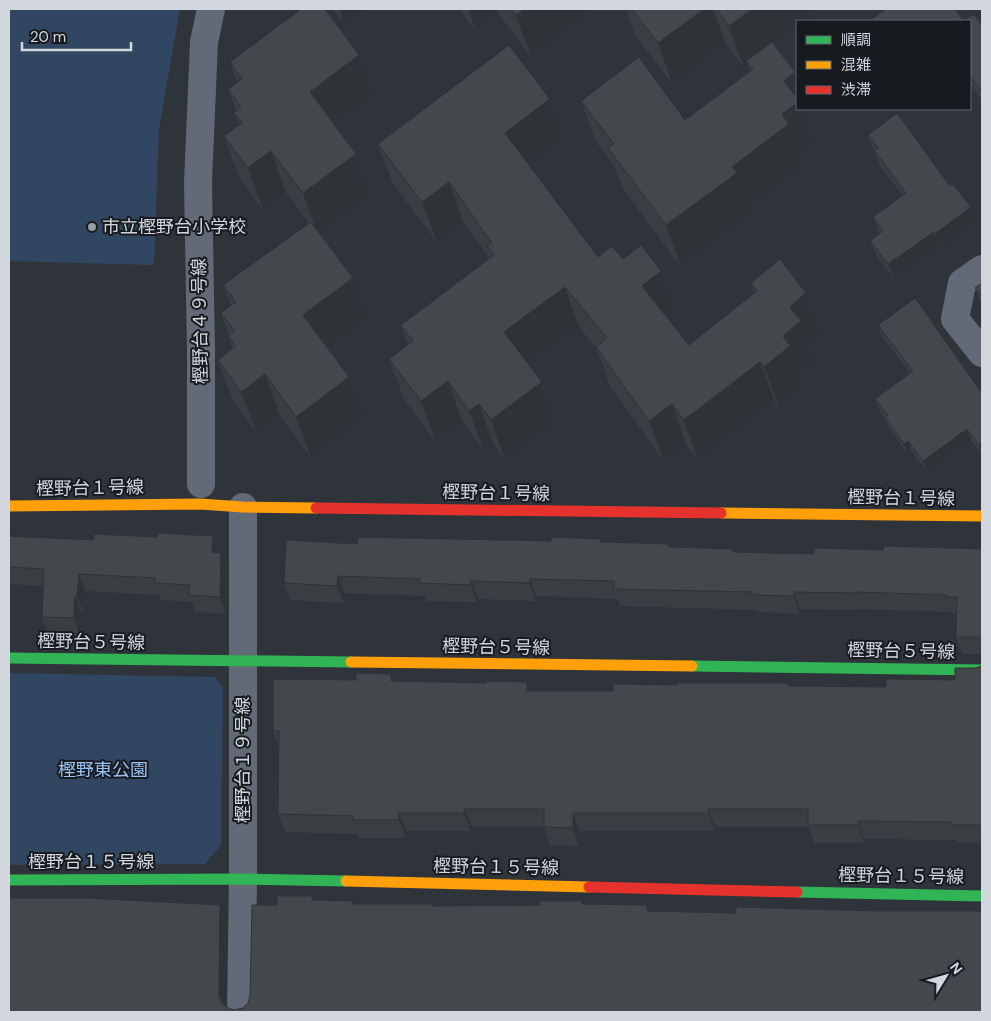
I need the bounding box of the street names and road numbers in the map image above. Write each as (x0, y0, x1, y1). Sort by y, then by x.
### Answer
street label: 樫野台４９号線 (187, 258, 213, 384)
street label: 樫野台１号線 (36, 475, 144, 501)
street label: 樫野台１号線 (442, 480, 550, 506)
street label: 樫野台１号線 (847, 485, 955, 511)
street label: 樫野台５号線 (37, 629, 145, 655)
street label: 樫野台５号線 (442, 634, 550, 660)
street label: 樫野台５号線 (847, 638, 955, 664)
street label: 樫野台１９号線 (231, 697, 255, 823)
street label: 樫野台１５号線 (28, 850, 154, 874)
street label: 樫野台１５号線 (433, 854, 559, 880)
street label: 樫野台１５号線 (838, 863, 964, 889)

